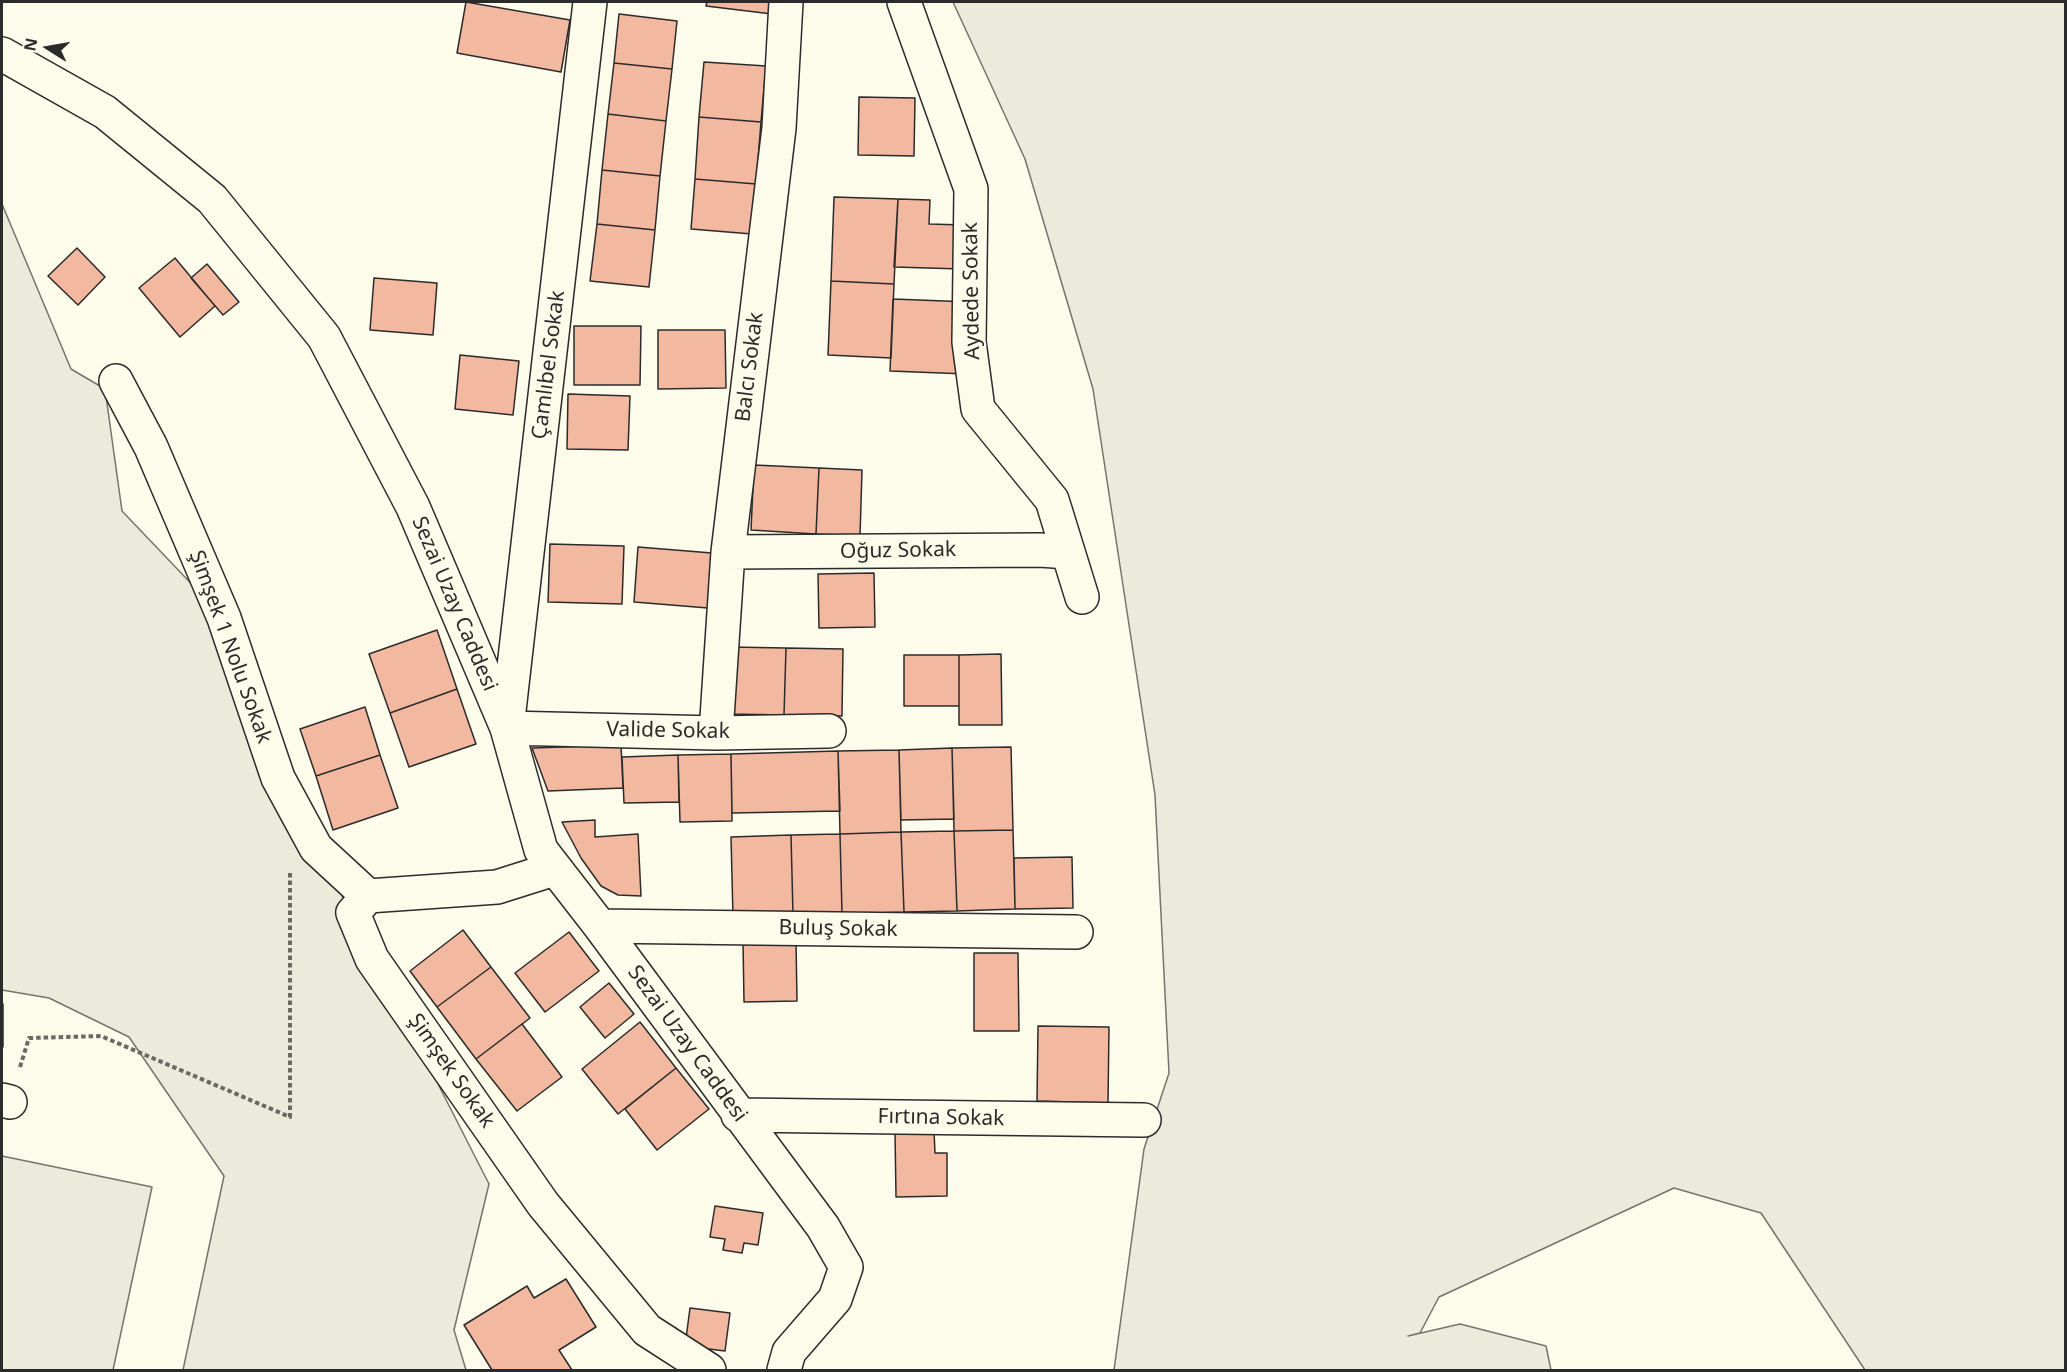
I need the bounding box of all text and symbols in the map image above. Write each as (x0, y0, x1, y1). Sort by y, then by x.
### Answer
north arrow (18, 18, 78, 78)
text: N (18, 36, 42, 53)
street label: Aydede Sokak (958, 222, 986, 360)
street label: Çamlıbel Sokak (527, 289, 571, 441)
street label: Balcı Sokak (731, 311, 769, 423)
street label: Sezai Uzay Caddesi (406, 513, 502, 695)
street label: Oğuz Sokak (840, 537, 956, 565)
street label: Şimşek 1 Nolu Sokak (183, 547, 277, 747)
street label: Valide Sokak (606, 717, 730, 745)
street label: Buluş Sokak (778, 915, 898, 943)
street label: Sezai Uzay Caddesi (622, 961, 752, 1127)
street label: Şimşek Sokak (402, 1009, 500, 1133)
street label: Fırtına Sokak (877, 1104, 1005, 1132)

